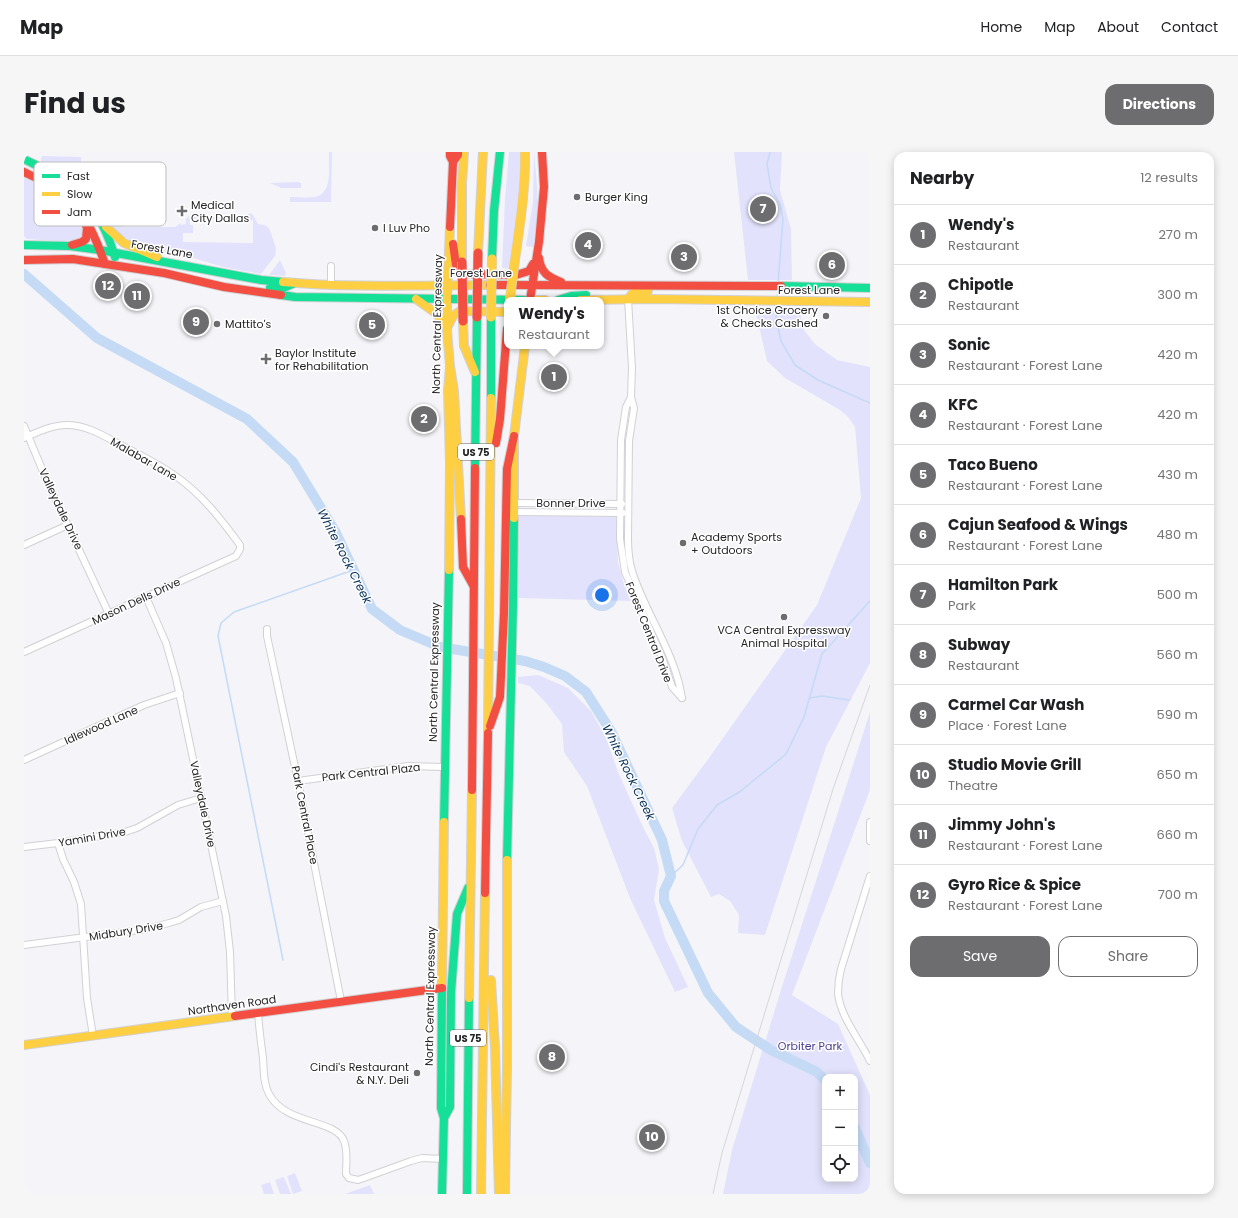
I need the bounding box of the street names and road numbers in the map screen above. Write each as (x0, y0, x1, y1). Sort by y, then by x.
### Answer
street label: Forest Lane (130, 236, 194, 262)
street label: North Central Expressway (428, 253, 446, 394)
street label: Forest Lane (450, 265, 512, 281)
street label: Forest Lane (778, 282, 840, 298)
street label: Malabar Lane (108, 433, 181, 485)
road number: US 75 (458, 444, 494, 460)
street label: Valleydale Drive (35, 466, 87, 553)
street label: Bonner Drive (536, 495, 606, 511)
street label: Mason Dells Drive (89, 573, 183, 629)
street label: Forest Central Drive (621, 579, 677, 685)
street label: North Central Expressway (425, 601, 443, 742)
street label: Idlewood Lane (62, 702, 141, 748)
street label: Valleydale Drive (186, 759, 220, 849)
street label: Park Central Plaza (321, 759, 421, 785)
street label: Park Central Place (288, 764, 322, 866)
street label: Yamini Drive (57, 823, 127, 851)
street label: Midbury Drive (88, 917, 164, 945)
street label: North Central Expressway (421, 925, 439, 1066)
street label: Northaven Road (187, 991, 277, 1019)
road number: US 75 (450, 1030, 486, 1046)

